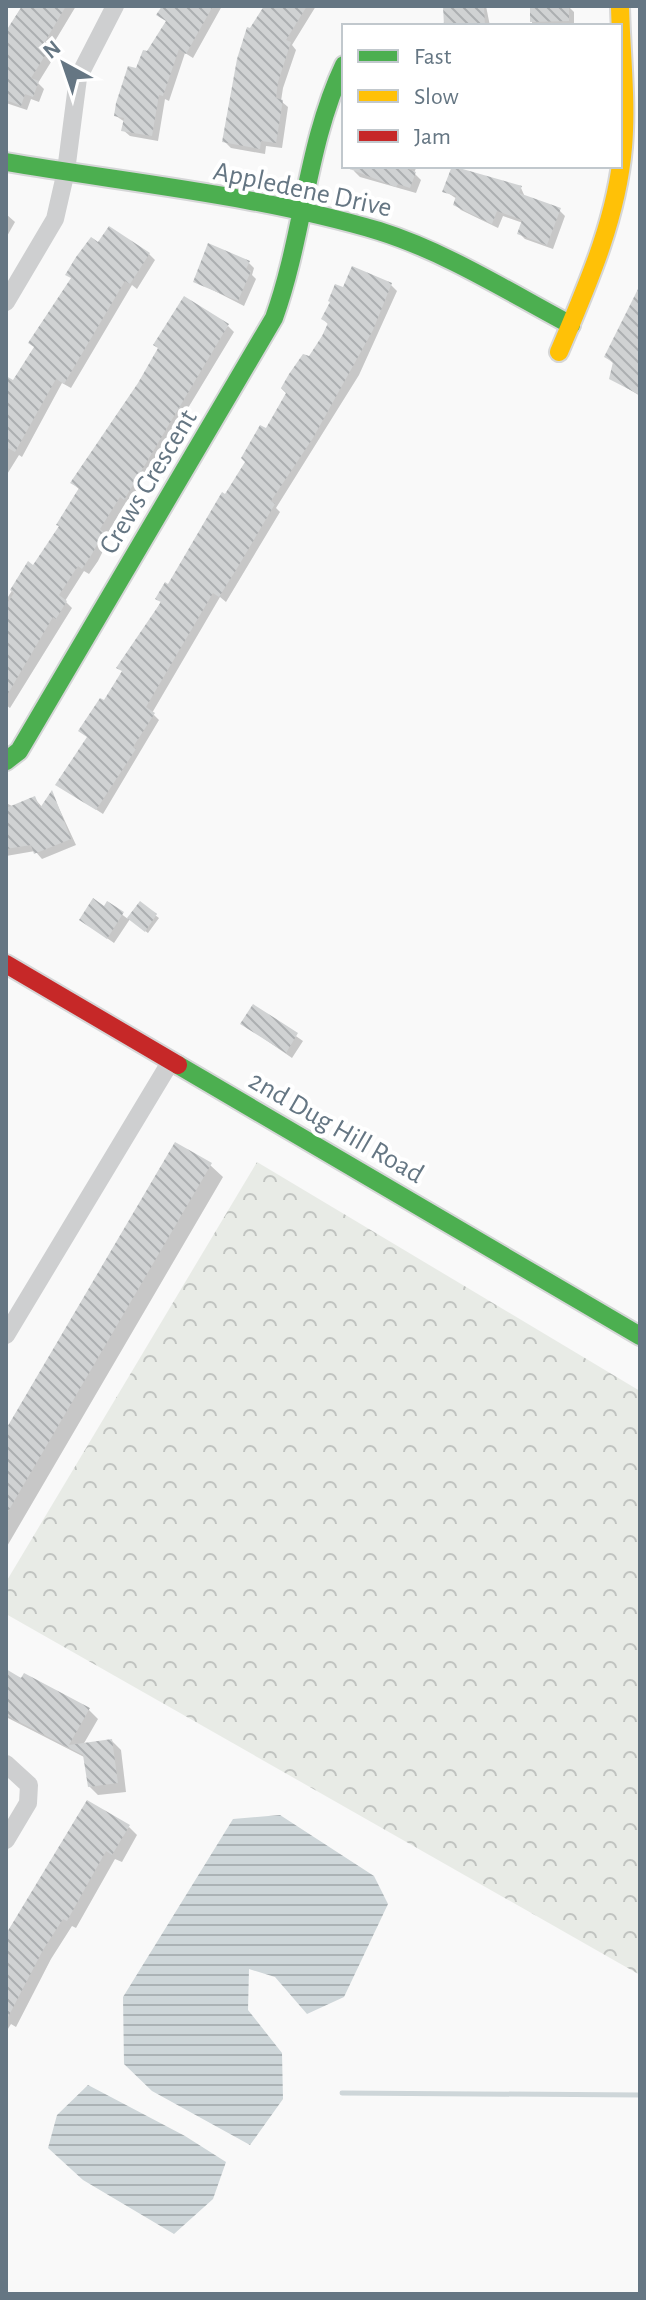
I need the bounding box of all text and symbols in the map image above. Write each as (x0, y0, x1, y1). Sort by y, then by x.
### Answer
north arrow (24, 24, 104, 104)
legend (342, 24, 622, 168)
text: N (39, 36, 65, 63)
text: Fast (414, 45, 452, 69)
text: Slow (414, 85, 459, 109)
text: Jam (414, 125, 451, 149)
street label: Appledene Drive (211, 157, 394, 223)
street label: Crews Crescent (95, 405, 203, 559)
street label: 2nd Dug Hill Road (244, 1066, 428, 1189)

